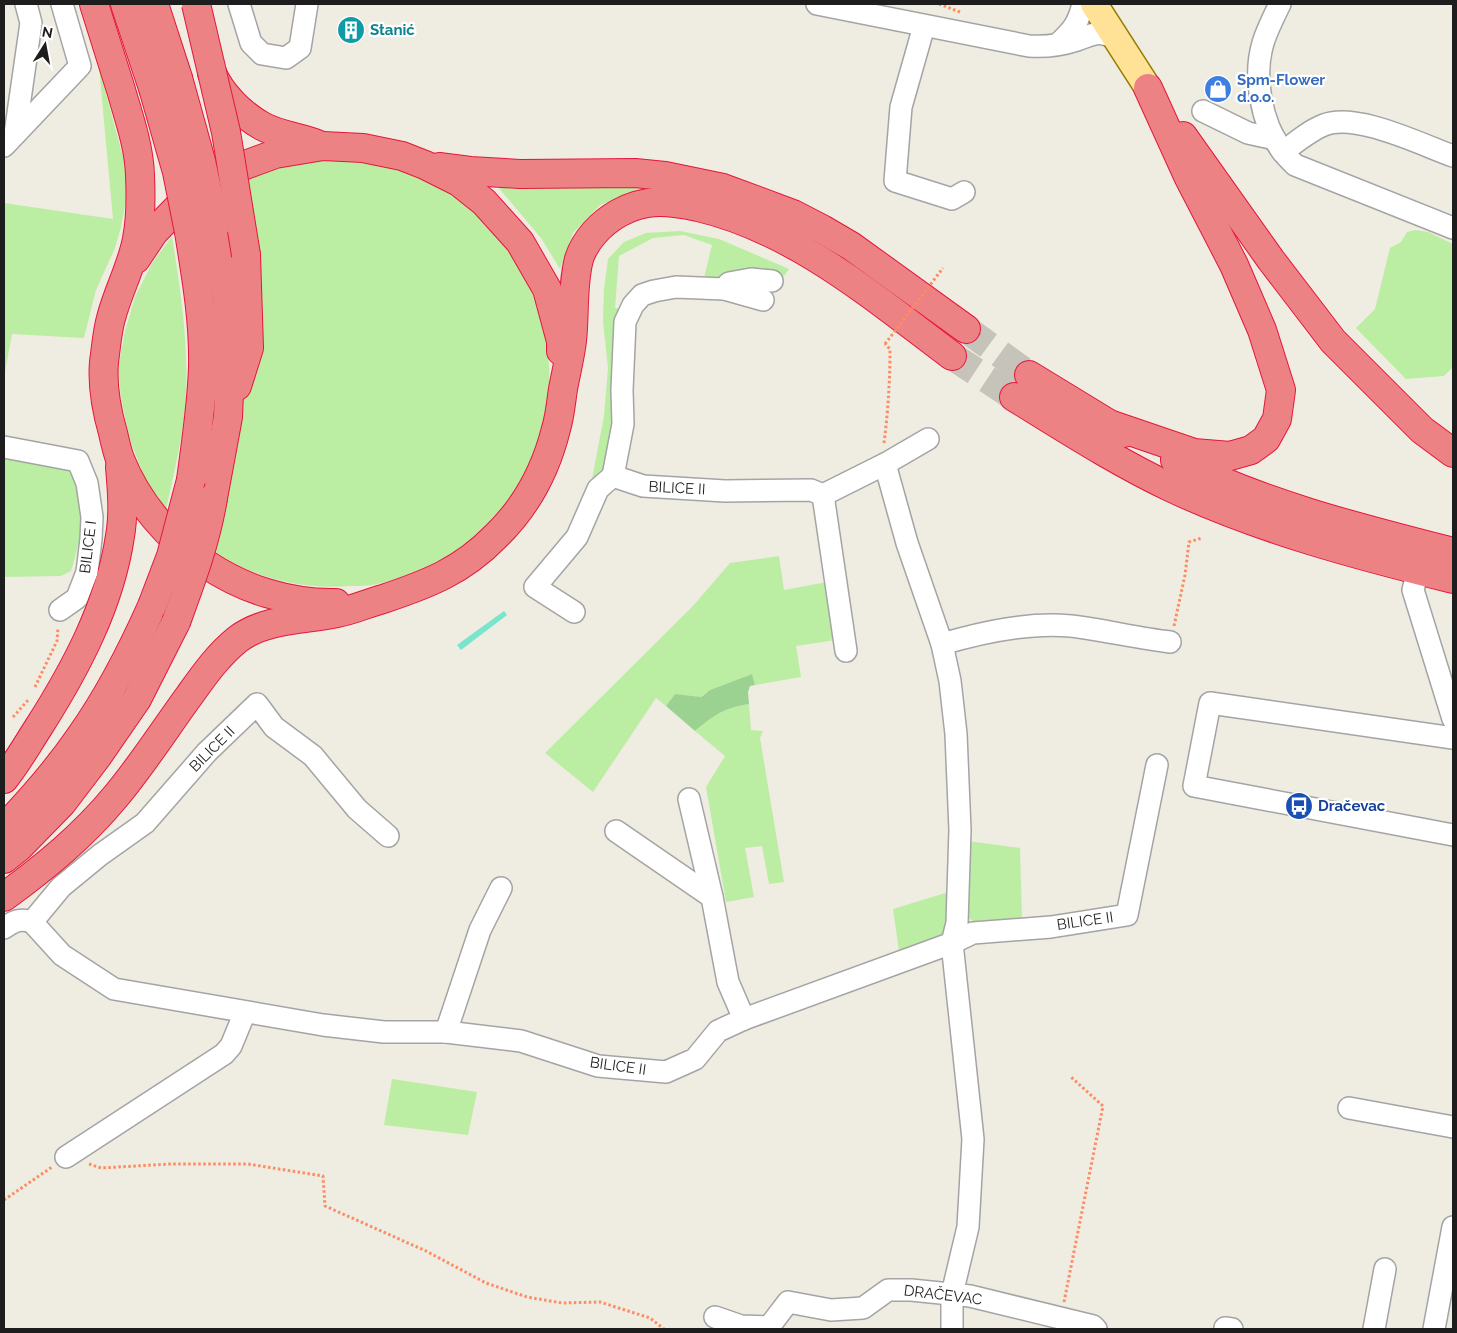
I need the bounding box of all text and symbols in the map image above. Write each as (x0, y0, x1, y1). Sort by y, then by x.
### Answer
building icon: Stanić (336, 15, 366, 45)
north arrow (20, 20, 70, 70)
place label: Stanić (370, 21, 415, 39)
text: N (41, 23, 54, 41)
place label: Spm-Flower d.o.o. (1237, 71, 1325, 106)
shop icon: Spm-Flower d.o.o. (1203, 74, 1233, 104)
street label: BILICE II (648, 478, 706, 498)
street label: BILICE I (76, 520, 100, 574)
street label: BILICE II (186, 723, 238, 775)
bus stop icon: Dračevac (1284, 791, 1314, 821)
place label: Dračevac (1318, 797, 1386, 815)
street label: BILICE II (1056, 908, 1114, 934)
street label: BILICE II (589, 1053, 647, 1079)
street label: DRAČEVAC (903, 1280, 983, 1309)

